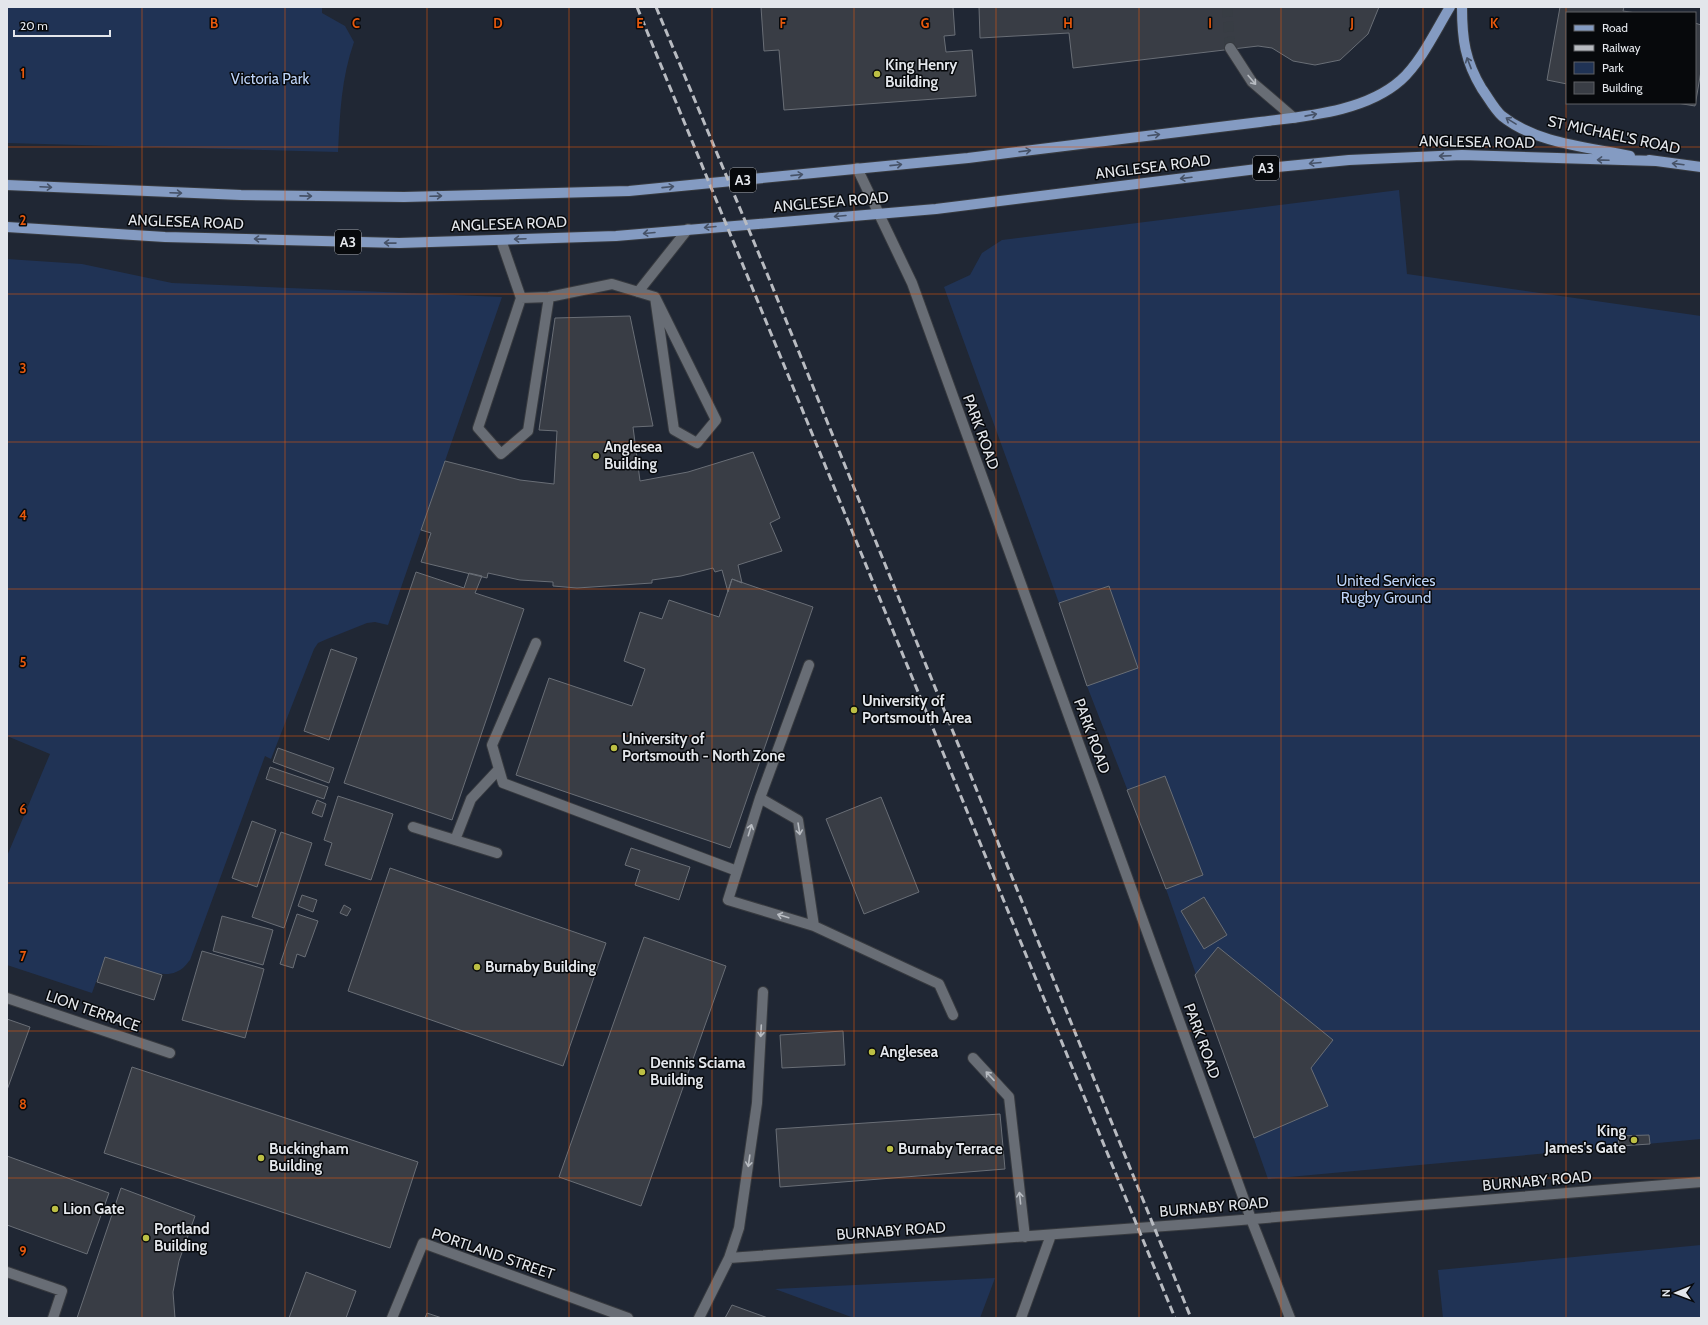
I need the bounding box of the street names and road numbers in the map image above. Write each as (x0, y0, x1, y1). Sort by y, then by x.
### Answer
street label: ST MICHAEL'S ROAD (1546, 112, 1682, 158)
street label: ANGLESEA ROAD (1419, 132, 1535, 152)
street label: ANGLESEA ROAD (1094, 151, 1212, 183)
road number: A3 (1253, 156, 1279, 180)
road number: A3 (730, 168, 756, 192)
street label: ANGLESEA ROAD (772, 188, 890, 216)
street label: ANGLESEA ROAD (128, 211, 244, 233)
street label: ANGLESEA ROAD (451, 213, 567, 235)
road number: A3 (335, 230, 361, 254)
street label: PARK ROAD (959, 392, 1003, 472)
street label: PARK ROAD (1070, 696, 1114, 776)
street label: LION TERRACE (44, 987, 142, 1035)
street label: PARK ROAD (1180, 1001, 1224, 1081)
street label: BURNABY ROAD (1482, 1167, 1592, 1195)
street label: BURNABY ROAD (1159, 1193, 1269, 1221)
street label: BURNABY ROAD (836, 1218, 946, 1244)
street label: PORTLAND STREET (429, 1224, 557, 1284)

